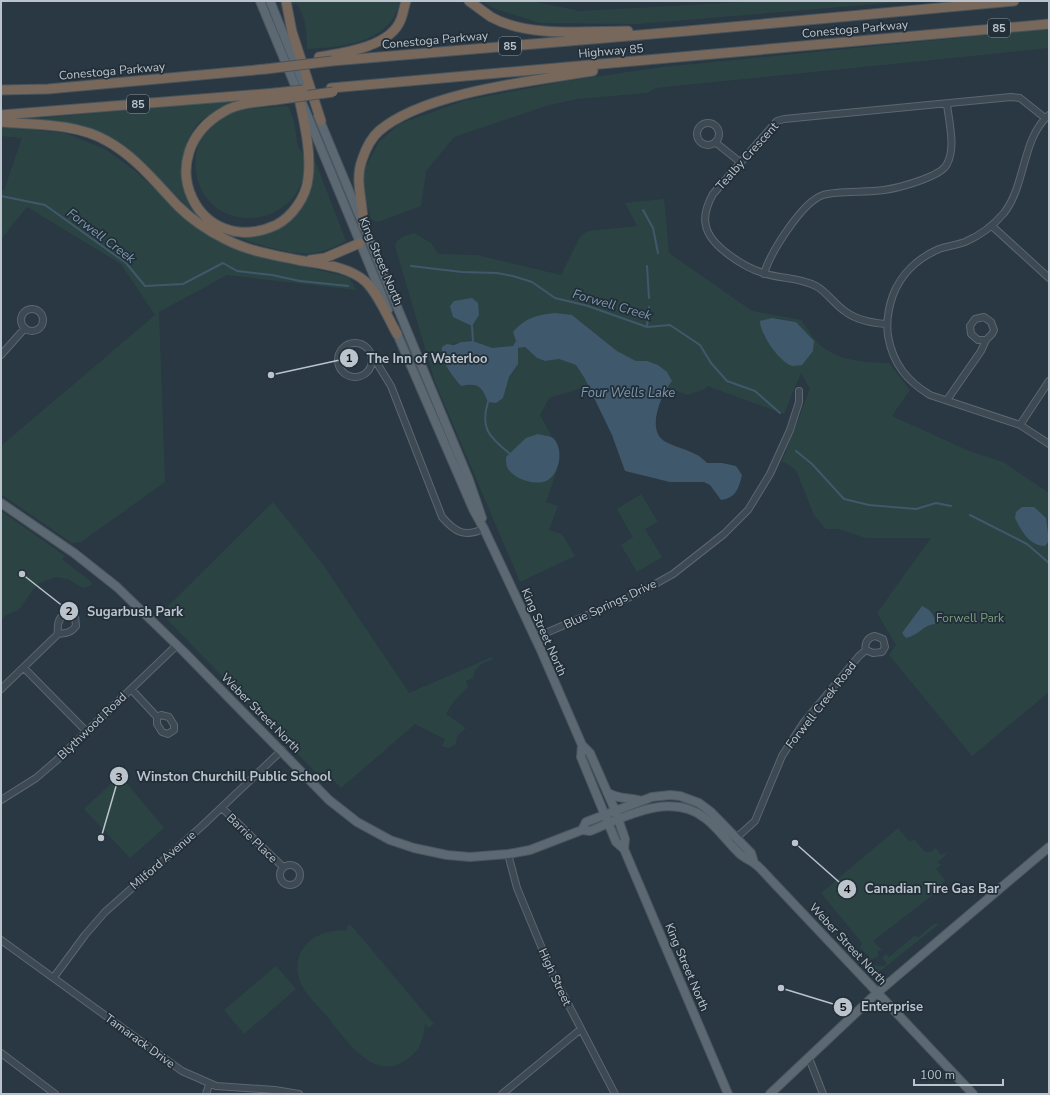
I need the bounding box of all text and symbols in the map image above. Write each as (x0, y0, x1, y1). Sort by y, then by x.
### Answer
street label: Conestoga Parkway (801, 16, 910, 42)
road number: 85 (988, 19, 1010, 37)
street label: Conestoga Parkway (381, 27, 490, 53)
road number: 85 (499, 37, 521, 55)
street label: Highway 85 (578, 40, 644, 62)
street label: Conestoga Parkway (58, 58, 167, 84)
road number: 85 (127, 95, 149, 113)
street label: Tealby Crescent (712, 118, 782, 193)
water label: Forwell Creek (63, 204, 139, 268)
street label: King Street North (355, 215, 407, 307)
water label: Forwell Creek (570, 285, 654, 325)
callout: The Inn of Waterloo (339, 346, 496, 371)
text: 1 (345, 350, 353, 366)
text: The Inn of Waterloo (366, 350, 488, 368)
water label: Four Wells Lake (581, 384, 675, 402)
street label: Blue Springs Drive (561, 576, 659, 632)
street label: King Street North (518, 586, 570, 678)
callout: Sugarbush Park (59, 599, 191, 624)
text: 2 (65, 603, 73, 619)
text: Sugarbush Park (87, 603, 184, 621)
park label: Forwell Park (936, 610, 1005, 626)
street label: Forwell Creek Road (782, 658, 860, 752)
street label: Weber Street North (218, 670, 304, 756)
street label: Blythwood Road (54, 689, 130, 763)
callout: Winston Churchill Public School (109, 764, 340, 789)
text: Winston Churchill Public School (137, 768, 332, 786)
text: 3 (115, 769, 123, 785)
street label: Barrie Place (223, 810, 281, 866)
street label: Milford Avenue (127, 827, 199, 893)
callout: Canadian Tire Gas Bar (837, 876, 1007, 901)
text: Canadian Tire Gas Bar (865, 880, 1000, 898)
text: 4 (843, 881, 851, 897)
street label: Weber Street North (806, 900, 890, 988)
street label: King Street North (661, 921, 713, 1013)
street label: High Street (535, 946, 576, 1009)
callout: Enterprise (833, 994, 931, 1019)
text: Enterprise (861, 998, 923, 1016)
text: 5 (839, 999, 847, 1015)
street label: Tamarack Drive (102, 1010, 178, 1072)
scale bar (914, 1061, 1003, 1087)
text: 100 m (920, 1067, 955, 1083)

